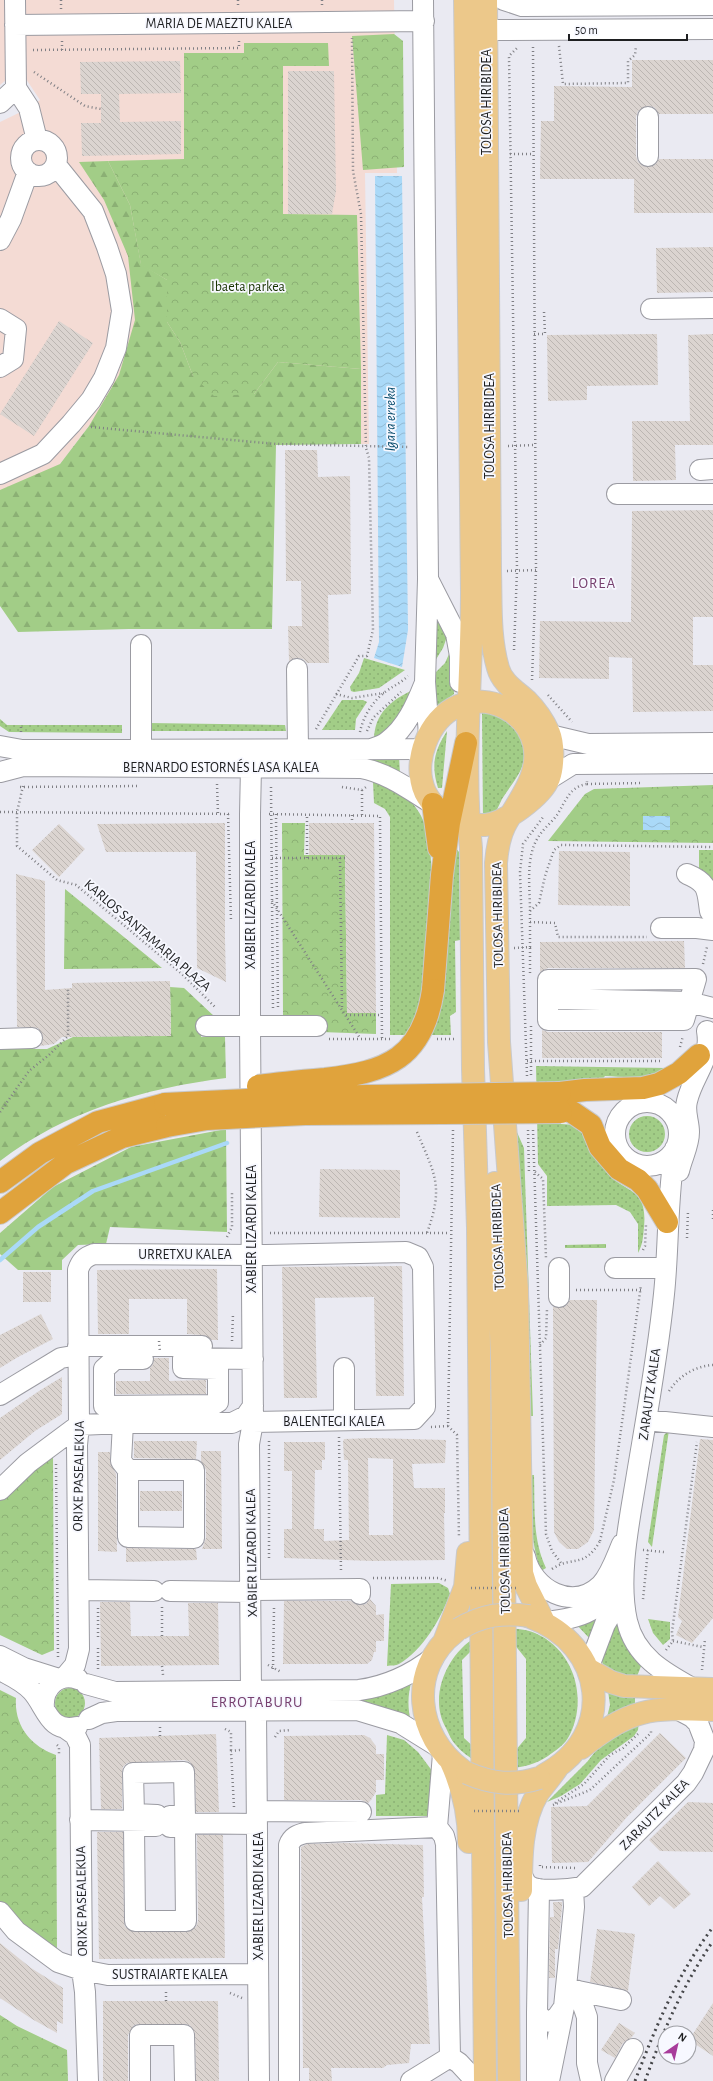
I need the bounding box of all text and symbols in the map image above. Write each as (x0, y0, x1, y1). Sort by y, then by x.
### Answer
scale bar (569, 16, 687, 42)
street label: MARIA DE MAEZTU KALEA (146, 17, 292, 31)
text: 50 m (575, 24, 598, 36)
street label: TOLOSA HIRIBIDEA (480, 49, 494, 155)
park label: Ibaeta parkea (211, 280, 286, 294)
street label: TOLOSA HIRIBIDEA (483, 373, 497, 479)
water label: Igara erreka (383, 387, 398, 451)
district label: LOREA (572, 576, 616, 591)
street label: BERNARDO ESTORNÉS LASA KALEA (123, 758, 319, 775)
street label: XABIER LIZARDI KALEA (244, 841, 258, 969)
street label: TOLOSA HIRIBIDEA (490, 862, 506, 968)
street label: KARLOS SANTAMARIA PLAZA (81, 877, 213, 994)
street label: XABIER LIZARDI KALEA (245, 1165, 259, 1293)
street label: TOLOSA HIRIBIDEA (489, 1184, 507, 1290)
street label: URRETXU KALEA (138, 1248, 232, 1262)
street label: ZARAUTZ KALEA (637, 1347, 663, 1441)
street label: BALENTEGI KALEA (283, 1415, 385, 1429)
street label: ORIXE PASEALEKUA (71, 1421, 87, 1532)
street label: XABIER LIZARDI KALEA (244, 1488, 260, 1618)
street label: TOLOSA HIRIBIDEA (497, 1508, 513, 1614)
district label: ERROTABURU (211, 1695, 303, 1710)
street label: ZARAUTZ KALEA (617, 1776, 692, 1853)
street label: XABIER LIZARDI KALEA (252, 1832, 266, 1960)
street label: TOLOSA HIRIBIDEA (500, 1832, 516, 1938)
street label: ORIXE PASEALEKUA (74, 1845, 90, 1956)
street label: SUSTRAIARTE KALEA (112, 1968, 228, 1982)
north arrow (657, 2025, 697, 2065)
text: N (676, 2030, 689, 2044)

